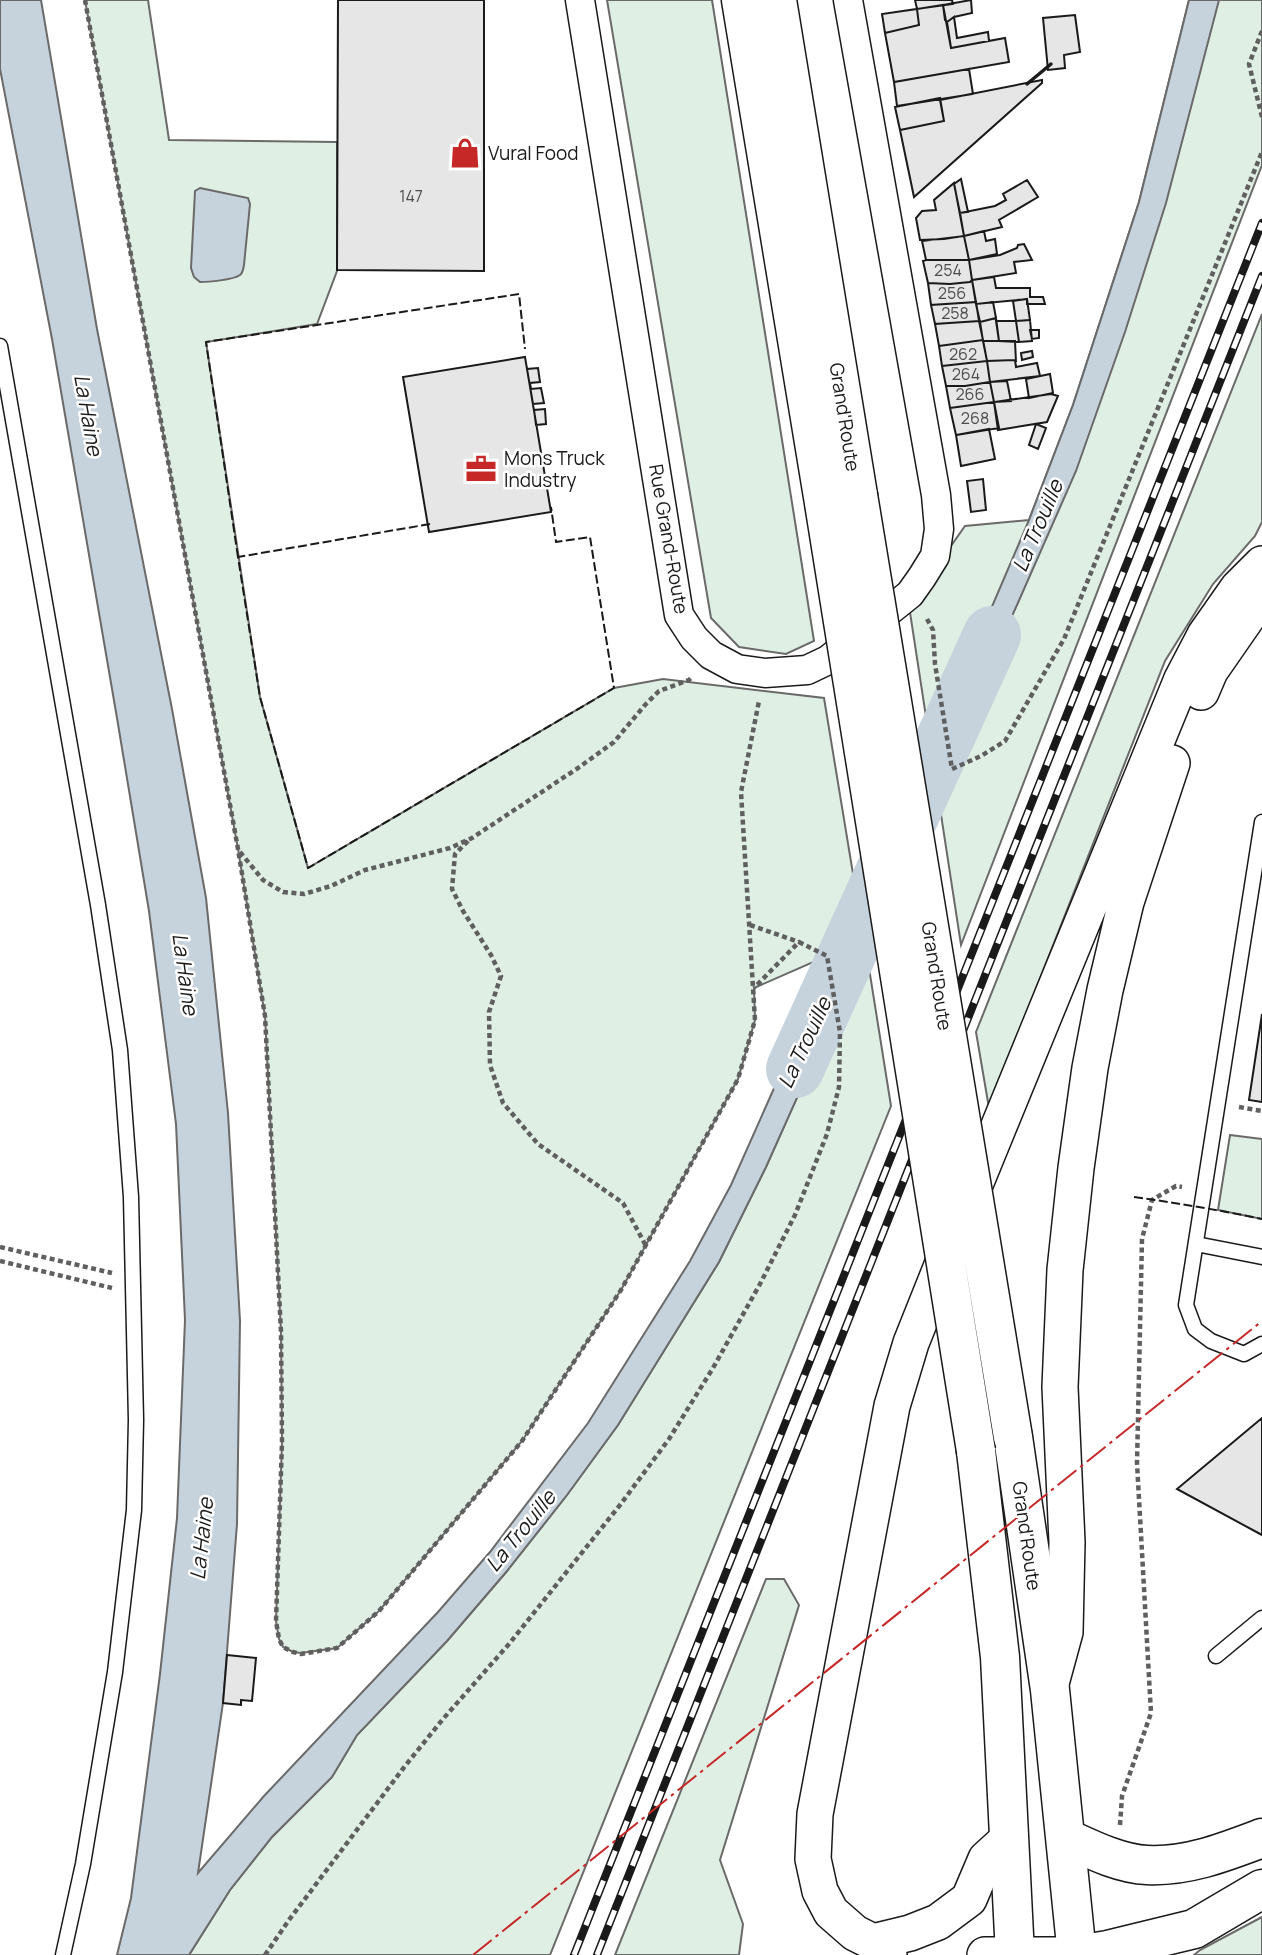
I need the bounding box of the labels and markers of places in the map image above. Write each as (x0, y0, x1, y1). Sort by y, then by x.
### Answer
shop icon: Vural Food (448, 136, 482, 170)
place label: Vural Food (488, 140, 578, 166)
place label: Mons Truck Industry (504, 445, 605, 493)
office icon: Mons Truck Industry (464, 452, 498, 486)

